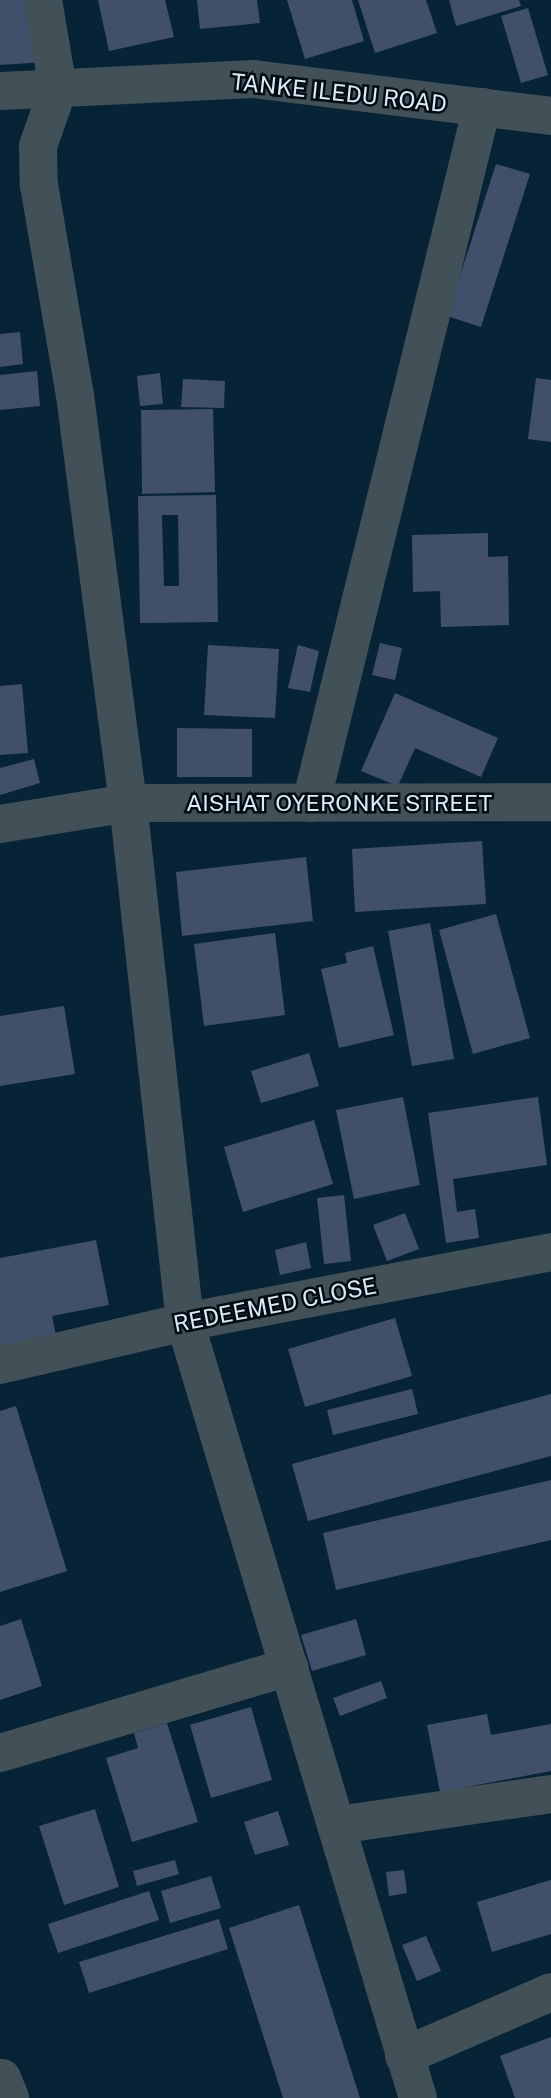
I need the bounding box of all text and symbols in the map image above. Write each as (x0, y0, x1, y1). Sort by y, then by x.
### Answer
street label: TANKE ILEDU ROAD (230, 68, 448, 118)
street label: AISHAT OYERONKE STREET (186, 789, 492, 817)
street label: REDEEMED CLOSE (171, 1272, 379, 1338)

